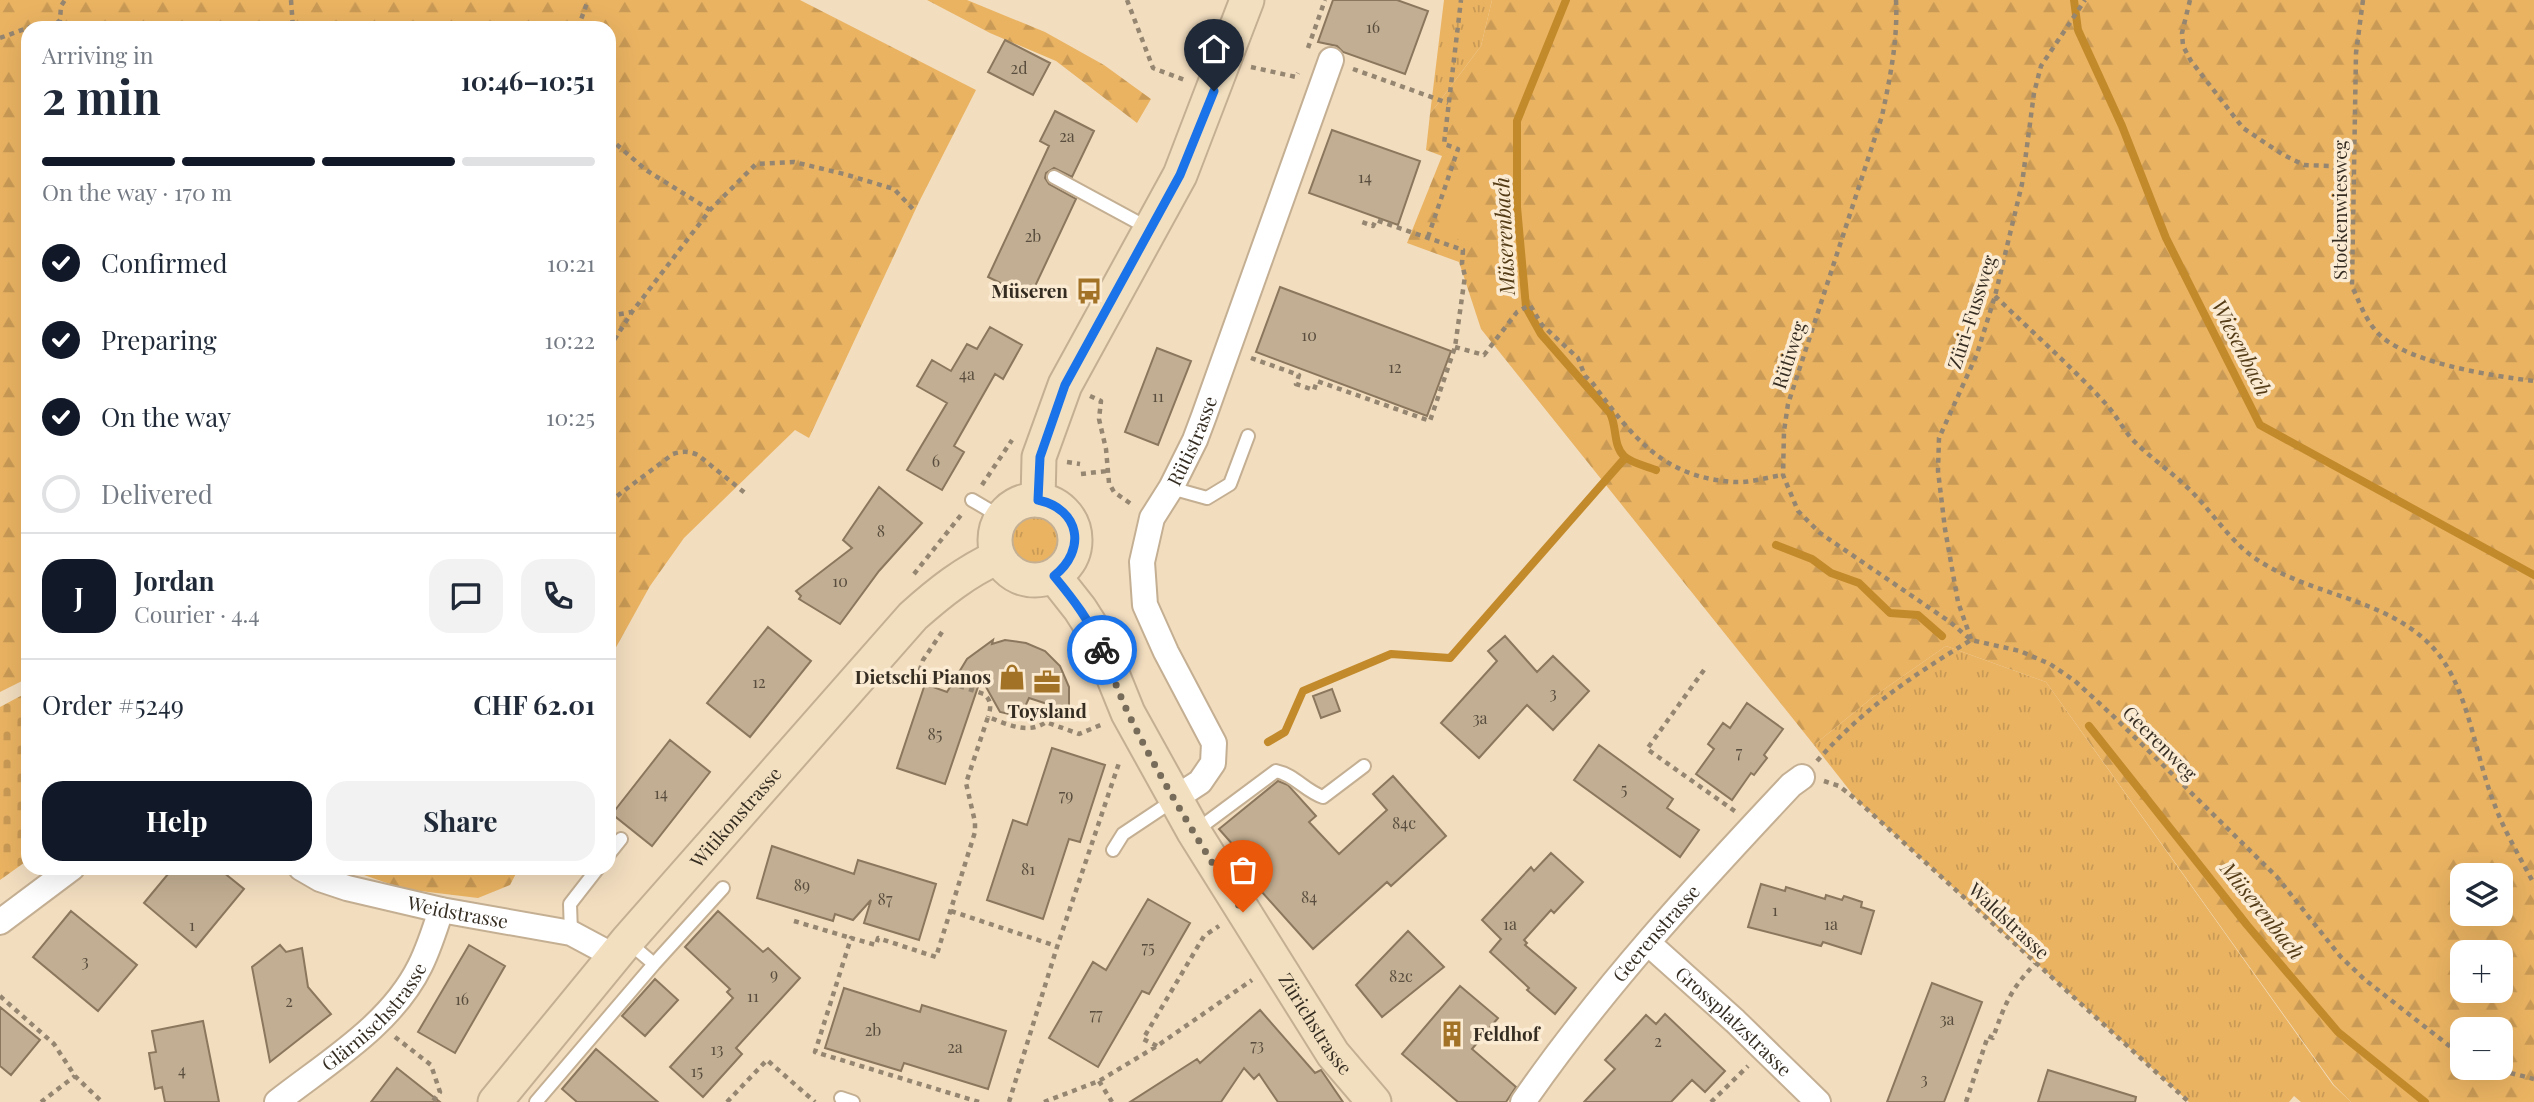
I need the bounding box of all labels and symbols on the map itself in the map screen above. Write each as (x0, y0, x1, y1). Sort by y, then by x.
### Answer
house number: 16 (1366, 16, 1380, 37)
pin (1184, 19, 1244, 91)
house number: 2d (1011, 57, 1027, 78)
house number: 2a (1059, 125, 1075, 146)
street label: Stockenwiesweg (2326, 140, 2352, 280)
house number: 14 (1358, 166, 1372, 187)
water label: Müserenbach (1486, 176, 1520, 297)
house number: 2b (1025, 225, 1041, 246)
street label: Züri-Fussweg (1940, 251, 2002, 372)
bus stop icon: Müseren (1074, 276, 1104, 306)
place label: Müseren (991, 277, 1068, 303)
water label: Wiesenbach (2206, 294, 2279, 400)
street label: Rütiweg (1765, 318, 1811, 392)
house number: 10 (1301, 324, 1317, 345)
house number: 12 (1388, 356, 1402, 377)
house number: 4a (959, 363, 975, 384)
house number: 11 (1152, 385, 1164, 406)
street label: Rütistrasse (1160, 392, 1222, 490)
house number: 6 (932, 450, 940, 471)
house number: 8 (877, 520, 885, 541)
house number: 10 (832, 570, 848, 591)
courier (1067, 615, 1137, 685)
shop icon: Dietschi Pianos (997, 662, 1027, 692)
place label: Dietschi Pianos (855, 663, 991, 689)
office icon: Toysland (1032, 667, 1062, 697)
house number: 12 (752, 671, 766, 692)
house number: 3 (1549, 682, 1557, 703)
place label: Toysland (1007, 697, 1087, 723)
street label: Geerenweg (2118, 699, 2204, 785)
house number: 3a (1472, 707, 1488, 728)
house number: 85 (928, 723, 942, 744)
house number: 7 (1736, 741, 1743, 762)
street label: Witikonstrasse (683, 761, 787, 873)
house number: 5 (1621, 778, 1627, 799)
house number: 14 (654, 782, 668, 803)
house number: 79 (1059, 784, 1073, 805)
house number: 84c (1392, 812, 1416, 833)
pin (1213, 840, 1273, 912)
water label: Müserenbach (2215, 854, 2312, 965)
house number: 81 (1021, 858, 1035, 879)
house number: 89 (794, 874, 810, 895)
street label: Waldstrasse (1963, 875, 2056, 964)
street label: Geerenstrasse (1606, 878, 1705, 987)
house number: 84 (1301, 886, 1317, 907)
street label: Weidstrasse (404, 888, 510, 934)
house number: 87 (878, 888, 893, 909)
house number: 1 (1772, 899, 1778, 920)
house number: 1a (1503, 913, 1517, 934)
house number: 1a (1824, 913, 1838, 934)
house number: 1 (189, 914, 195, 935)
house number: 75 (1141, 936, 1155, 957)
house number: 3 (81, 950, 89, 971)
street label: Glärnischstrasse (316, 958, 432, 1076)
street label: Grossplatzstrasse (1670, 960, 1798, 1082)
house number: 9 (770, 963, 778, 984)
house number: 82c (1389, 965, 1413, 986)
street label: Zürichstrasse (1273, 968, 1359, 1080)
house number: 11 (747, 985, 759, 1006)
house number: 16 (455, 988, 469, 1009)
house number: 2 (285, 990, 293, 1011)
house number: 77 (1090, 1003, 1103, 1024)
house number: 3a (1939, 1008, 1955, 1029)
house number: 2b (865, 1019, 881, 1040)
building icon: Feldhof (1437, 1019, 1467, 1049)
place label: Feldhof (1473, 1020, 1542, 1046)
house number: 2 (1654, 1030, 1662, 1051)
house number: 73 (1250, 1034, 1264, 1055)
house number: 2a (947, 1036, 963, 1057)
house number: 13 (711, 1038, 723, 1059)
house number: 4 (178, 1059, 186, 1080)
house number: 15 (691, 1060, 703, 1081)
house number: 3 (1920, 1068, 1928, 1089)

